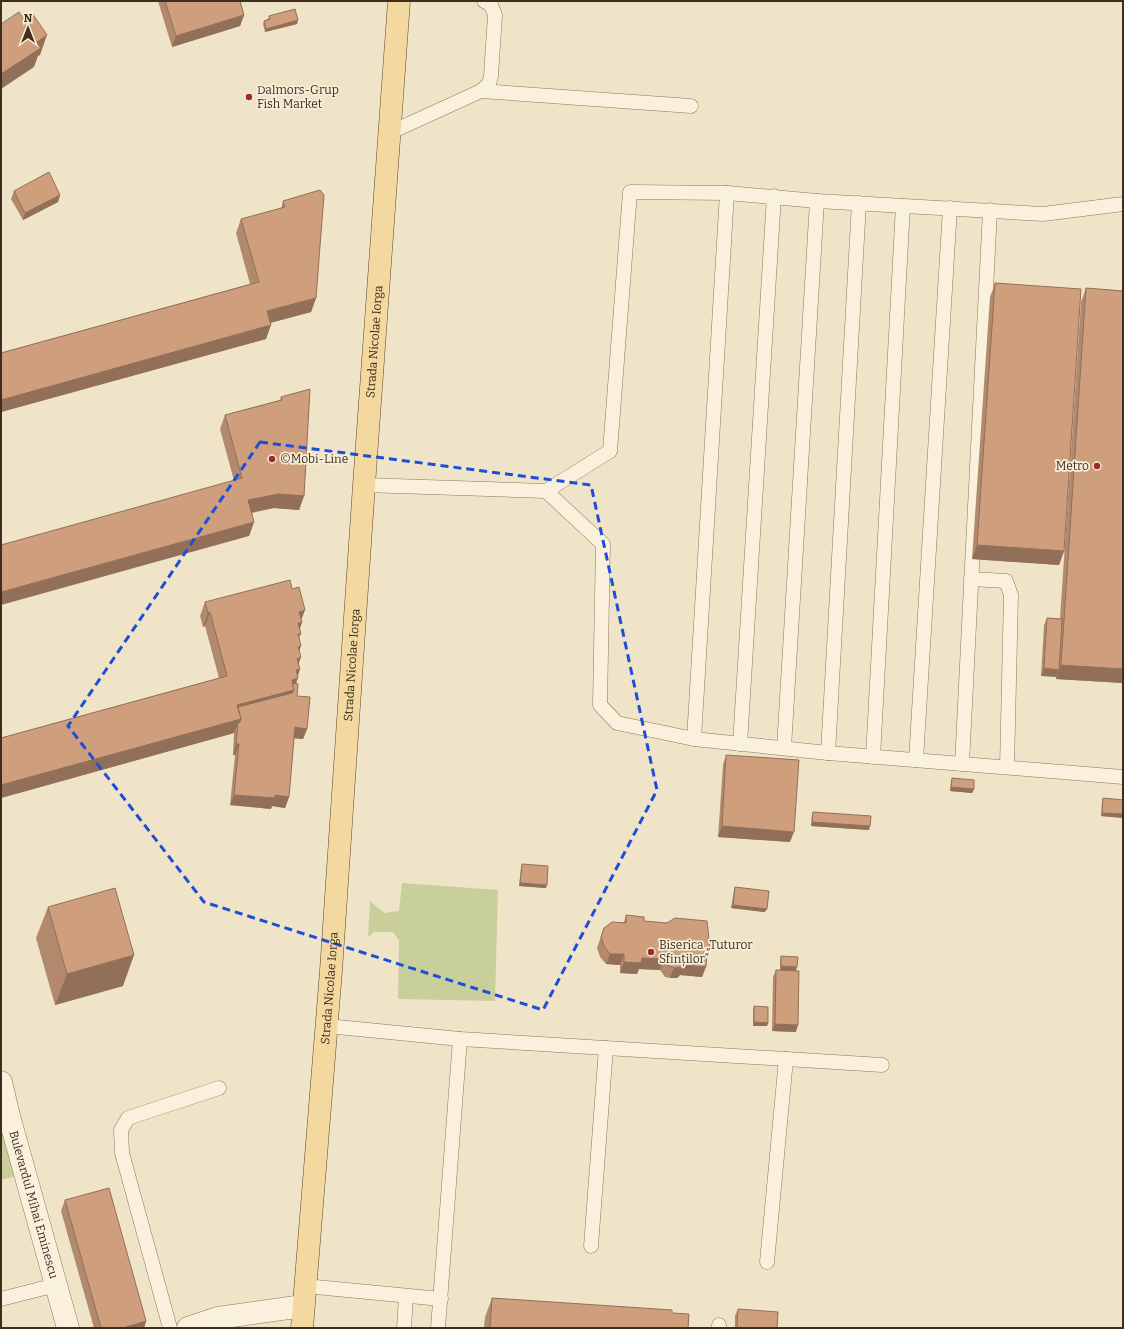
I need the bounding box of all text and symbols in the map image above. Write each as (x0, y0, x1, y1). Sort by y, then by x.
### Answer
north arrow (8, 8, 48, 48)
text: N (24, 12, 33, 25)
place label: Dalmors-Grup Fish Market (257, 83, 339, 111)
marker: Dalmors-Grup Fish Market (244, 92, 254, 102)
street label: Strada Nicolae Iorga (363, 284, 385, 398)
place label: ©Mobi-Line (280, 452, 348, 466)
marker: ©Mobi-Line (267, 454, 277, 464)
place label: Metro (1056, 459, 1089, 473)
marker: Metro (1092, 461, 1102, 471)
street label: Strada Nicolae Iorga (341, 608, 363, 722)
street label: Strada Nicolae Iorga (318, 931, 341, 1045)
place label: Biserica „Tuturor Sfinților” (659, 938, 753, 967)
marker: Biserica „Tuturor Sfinților” (646, 947, 656, 957)
street label: Bulevardul Mihai Eminescu (6, 1129, 61, 1281)

